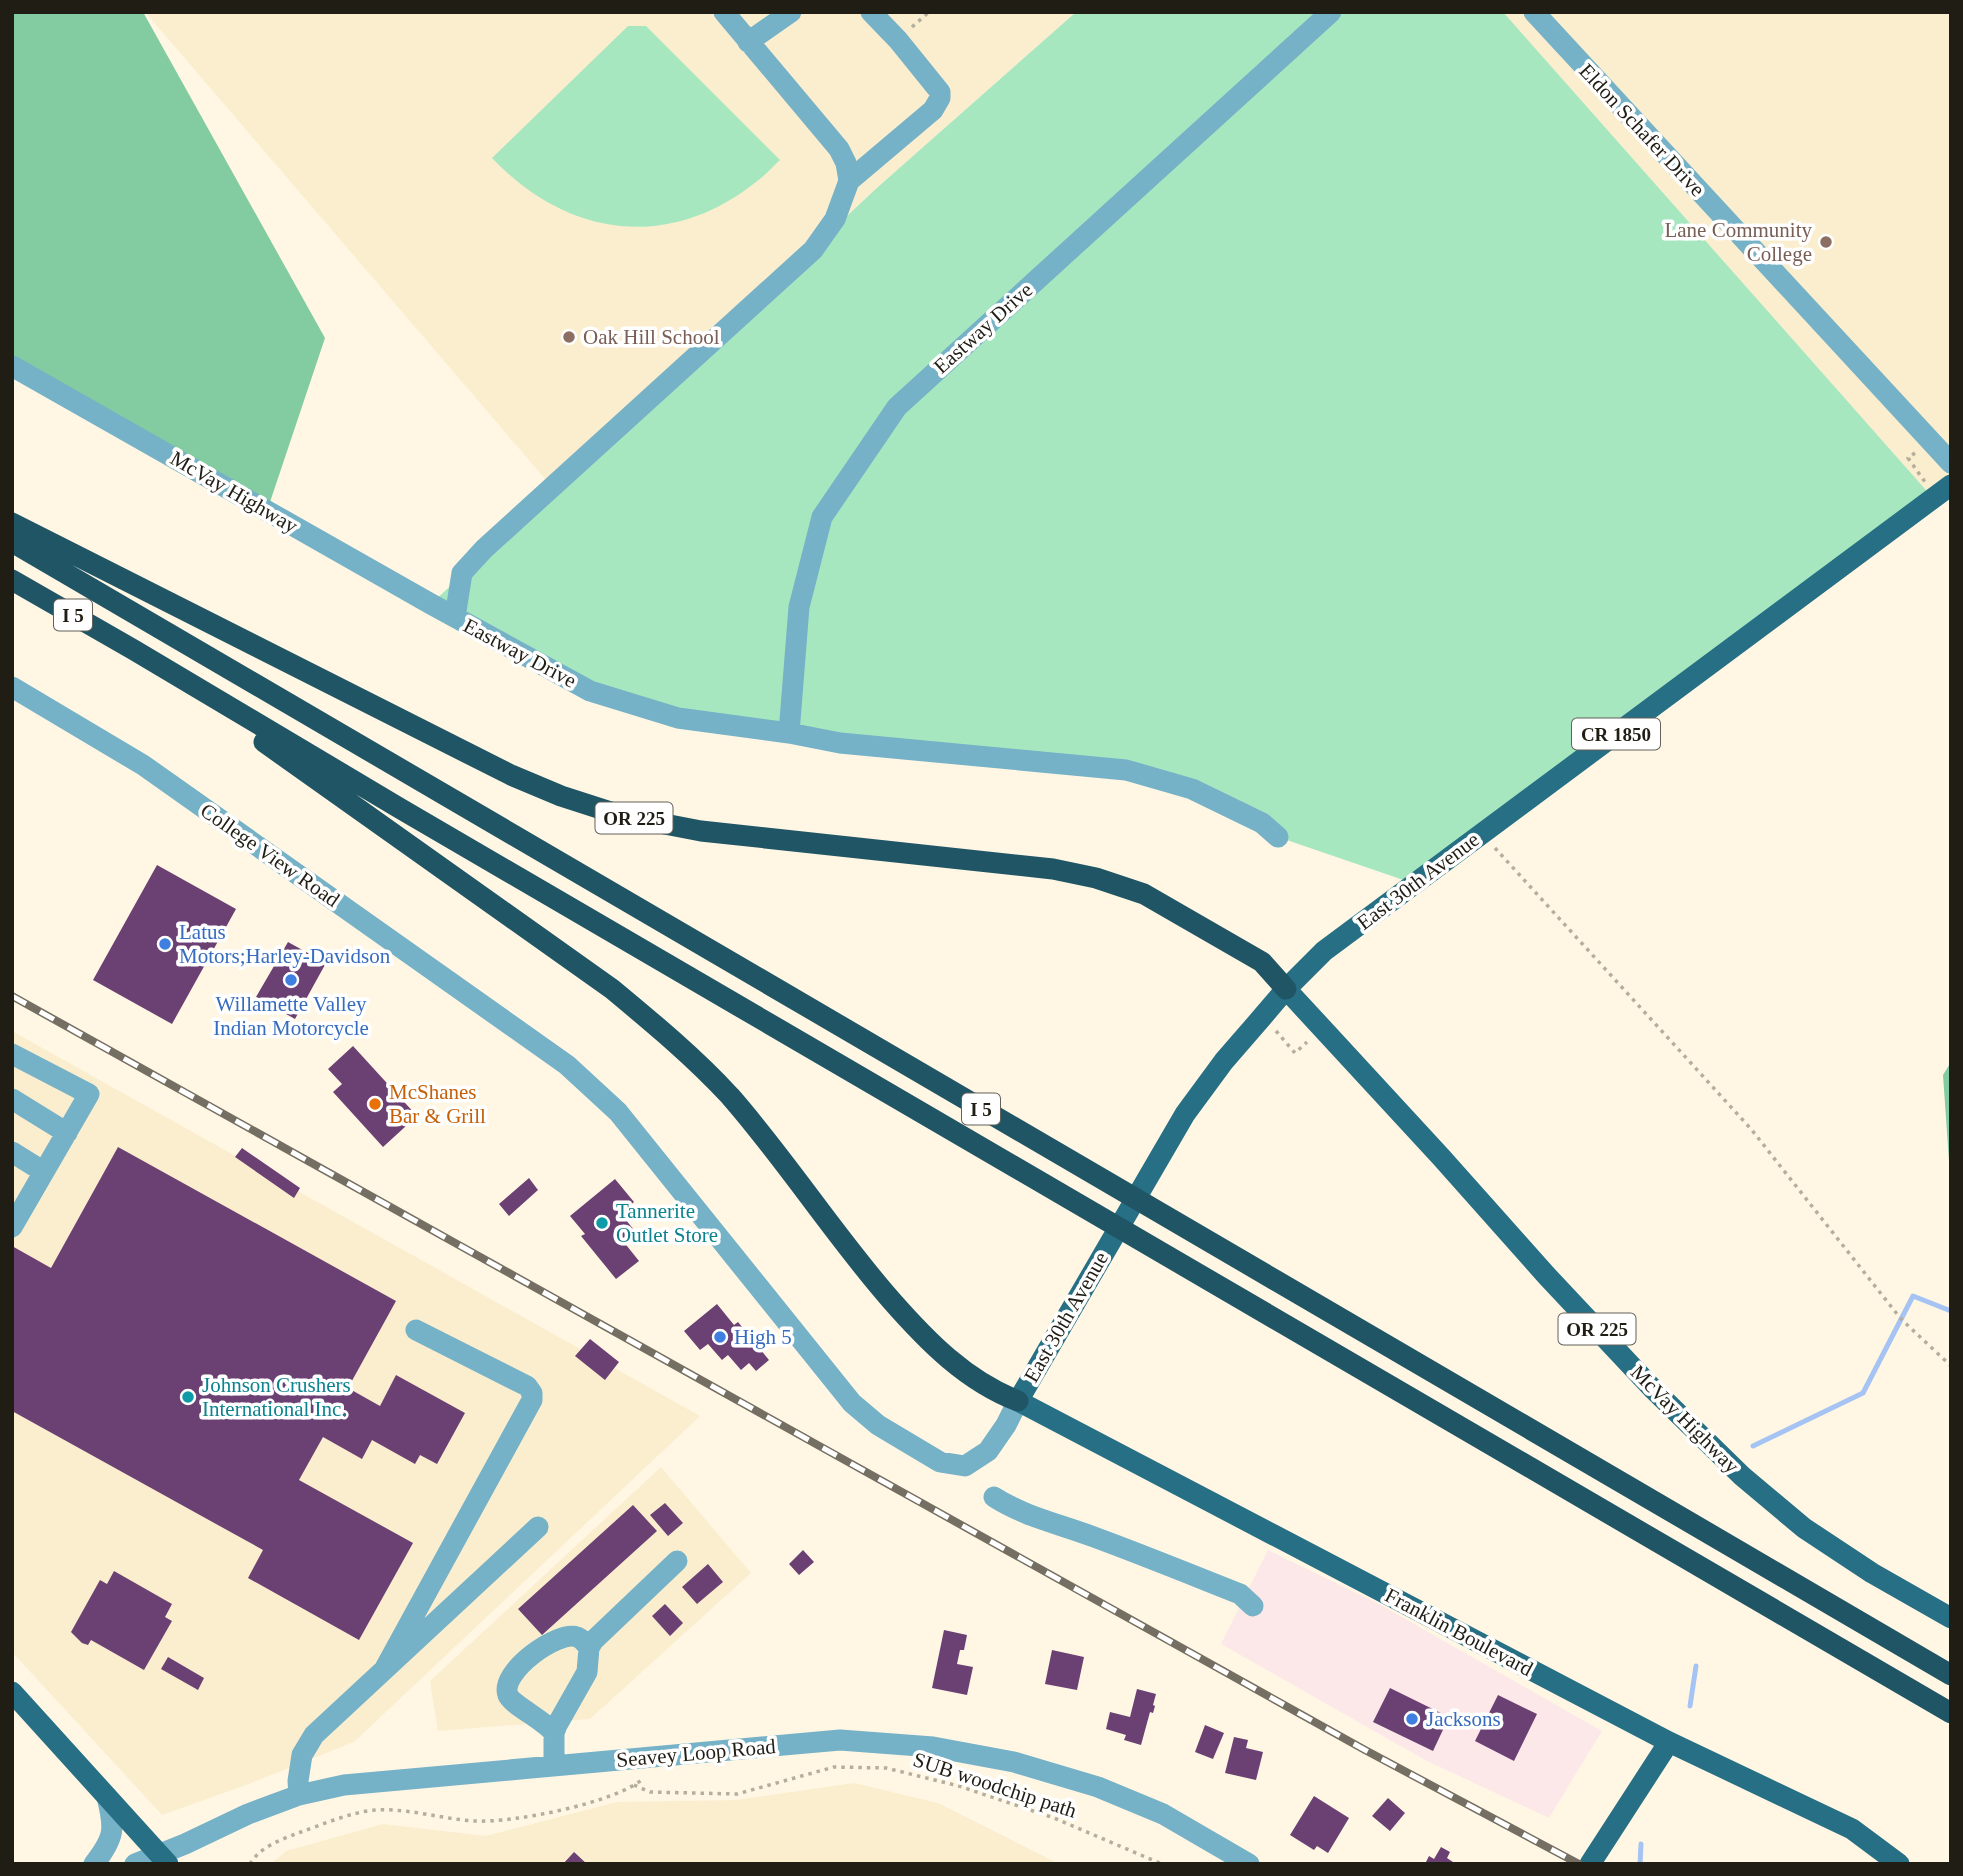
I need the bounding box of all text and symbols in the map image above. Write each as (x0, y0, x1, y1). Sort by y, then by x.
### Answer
street label: Eldon Schafer Drive (1574, 59, 1710, 201)
place label: Lane Community College (1664, 218, 1812, 266)
marker: Lane Community College (1818, 234, 1834, 250)
street label: Eastway Drive (929, 278, 1037, 378)
place label: Oak Hill School (583, 325, 720, 349)
marker: Oak Hill School (561, 329, 577, 345)
street label: McVay Highway (166, 446, 302, 538)
road number: I 5 (54, 600, 92, 630)
street label: Eastway Drive (460, 613, 580, 693)
road number: CR 1850 (1572, 719, 1660, 750)
street label: College View Road (196, 798, 344, 912)
road number: OR 225 (596, 803, 672, 834)
street label: East 30th Avenue (1352, 827, 1484, 935)
place label: Latus Motors;Harley-Davidson (179, 920, 391, 968)
marker: Latus Motors;Harley-Davidson (157, 936, 173, 952)
marker: Willamette Valley Indian Motorcycle (283, 972, 299, 988)
place label: Willamette Valley Indian Motorcycle (213, 992, 369, 1040)
place label: McShanes Bar & Grill (389, 1080, 486, 1128)
road number: I 5 (962, 1093, 1000, 1124)
marker: McShanes Bar & Grill (367, 1096, 383, 1112)
place label: Tannerite Outlet Store (616, 1199, 718, 1247)
marker: Tannerite Outlet Store (594, 1215, 610, 1231)
street label: East 30th Avenue (1019, 1248, 1113, 1386)
road number: OR 225 (1558, 1314, 1636, 1344)
place label: High 5 (734, 1325, 792, 1349)
marker: High 5 (712, 1329, 728, 1345)
street label: McVay Highway (1626, 1360, 1744, 1478)
place label: Johnson Crushers International Inc. (202, 1373, 351, 1421)
marker: Johnson Crushers International Inc. (180, 1389, 196, 1405)
street label: Franklin Boulevard (1381, 1583, 1537, 1681)
place label: Jacksons (1426, 1707, 1501, 1731)
marker: Jacksons (1404, 1711, 1420, 1727)
street label: Seavey Loop Road (615, 1734, 777, 1772)
street label: SUB woodchip path (910, 1747, 1080, 1823)

